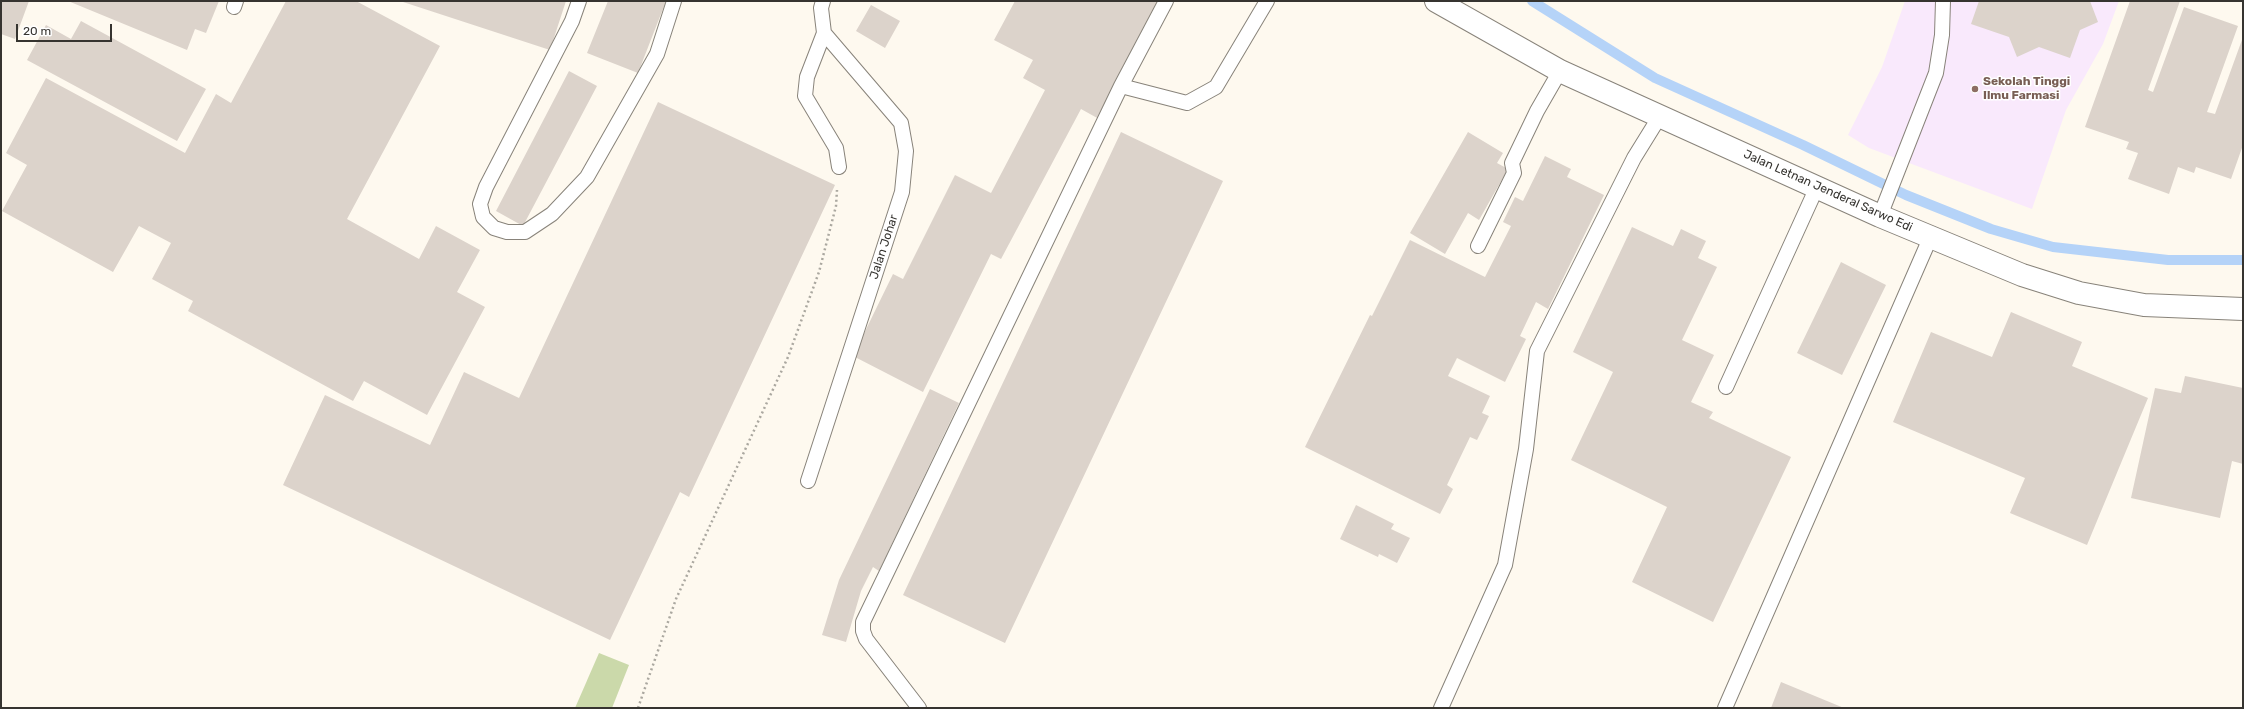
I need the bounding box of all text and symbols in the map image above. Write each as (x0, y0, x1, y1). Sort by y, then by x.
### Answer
scale bar (18, 16, 114, 42)
text: 20 m (23, 24, 51, 38)
place label: Sekolah Tinggi Ilmu Farmasi (1983, 75, 2070, 103)
marker: Sekolah Tinggi Ilmu Farmasi (1970, 84, 1980, 94)
street label: Jalan Letnan Jenderal Sarwo Edi (1741, 147, 1915, 235)
street label: Jalan Johar (867, 213, 901, 281)

